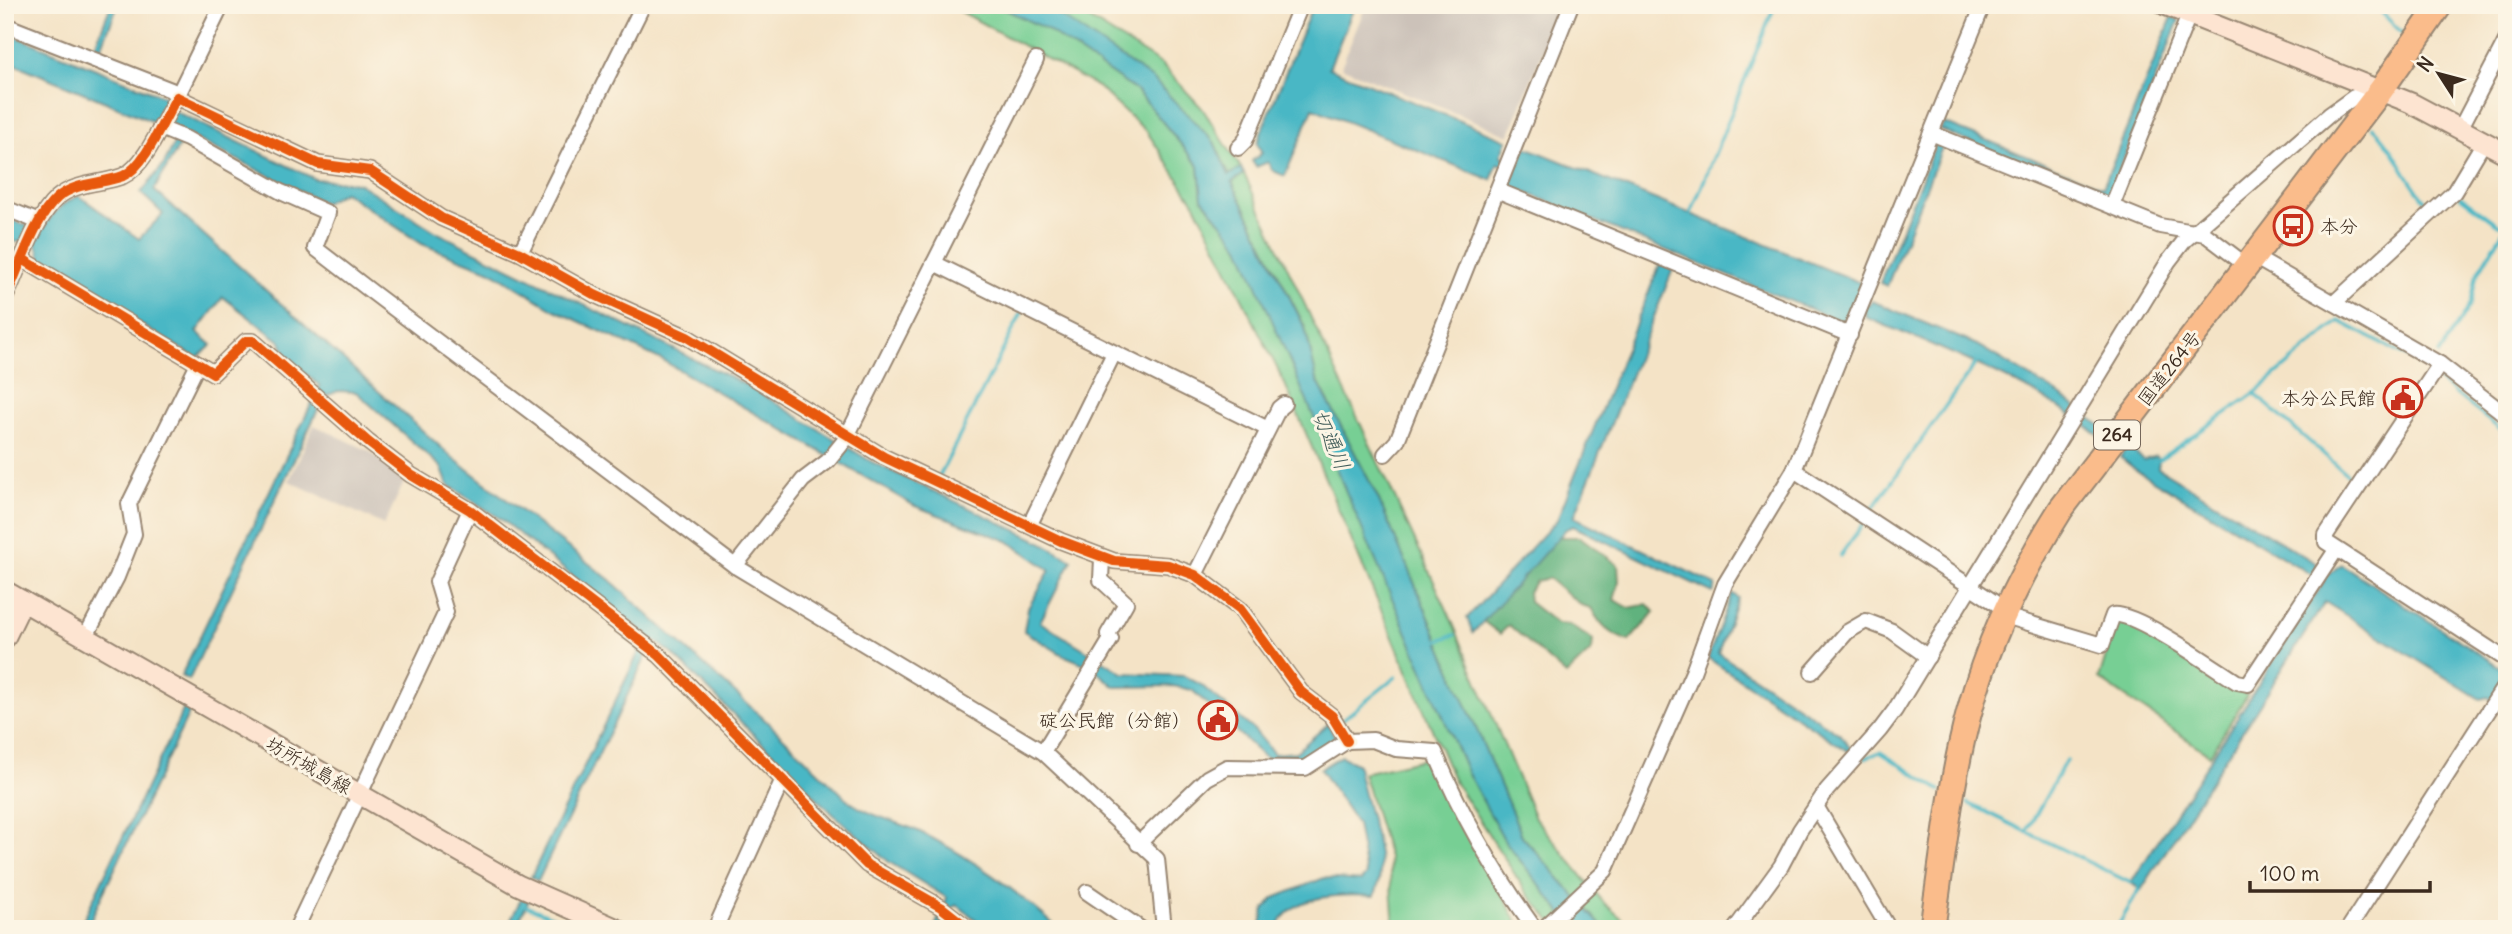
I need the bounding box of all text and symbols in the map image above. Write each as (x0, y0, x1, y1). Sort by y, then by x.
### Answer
north arrow (2404, 38, 2474, 108)
text: N (2412, 52, 2439, 76)
bus stop icon: 本分 (2272, 205, 2314, 247)
place label: 本分 (2320, 214, 2358, 238)
street label: 国道264号 (2132, 325, 2206, 411)
public building icon: 本分公民館 (2382, 377, 2424, 419)
place label: 本分公民館 (2281, 386, 2376, 410)
water label: 切通川 (1307, 406, 1356, 474)
road number: 264 (2094, 421, 2140, 450)
public building icon: 碇公民館（分館） (1197, 699, 1239, 741)
place label: 碇公民館（分館） (1039, 708, 1191, 732)
street label: 坊所城島線 (262, 731, 356, 799)
scale bar (2250, 850, 2430, 894)
text: 100 m (2260, 860, 2319, 887)

